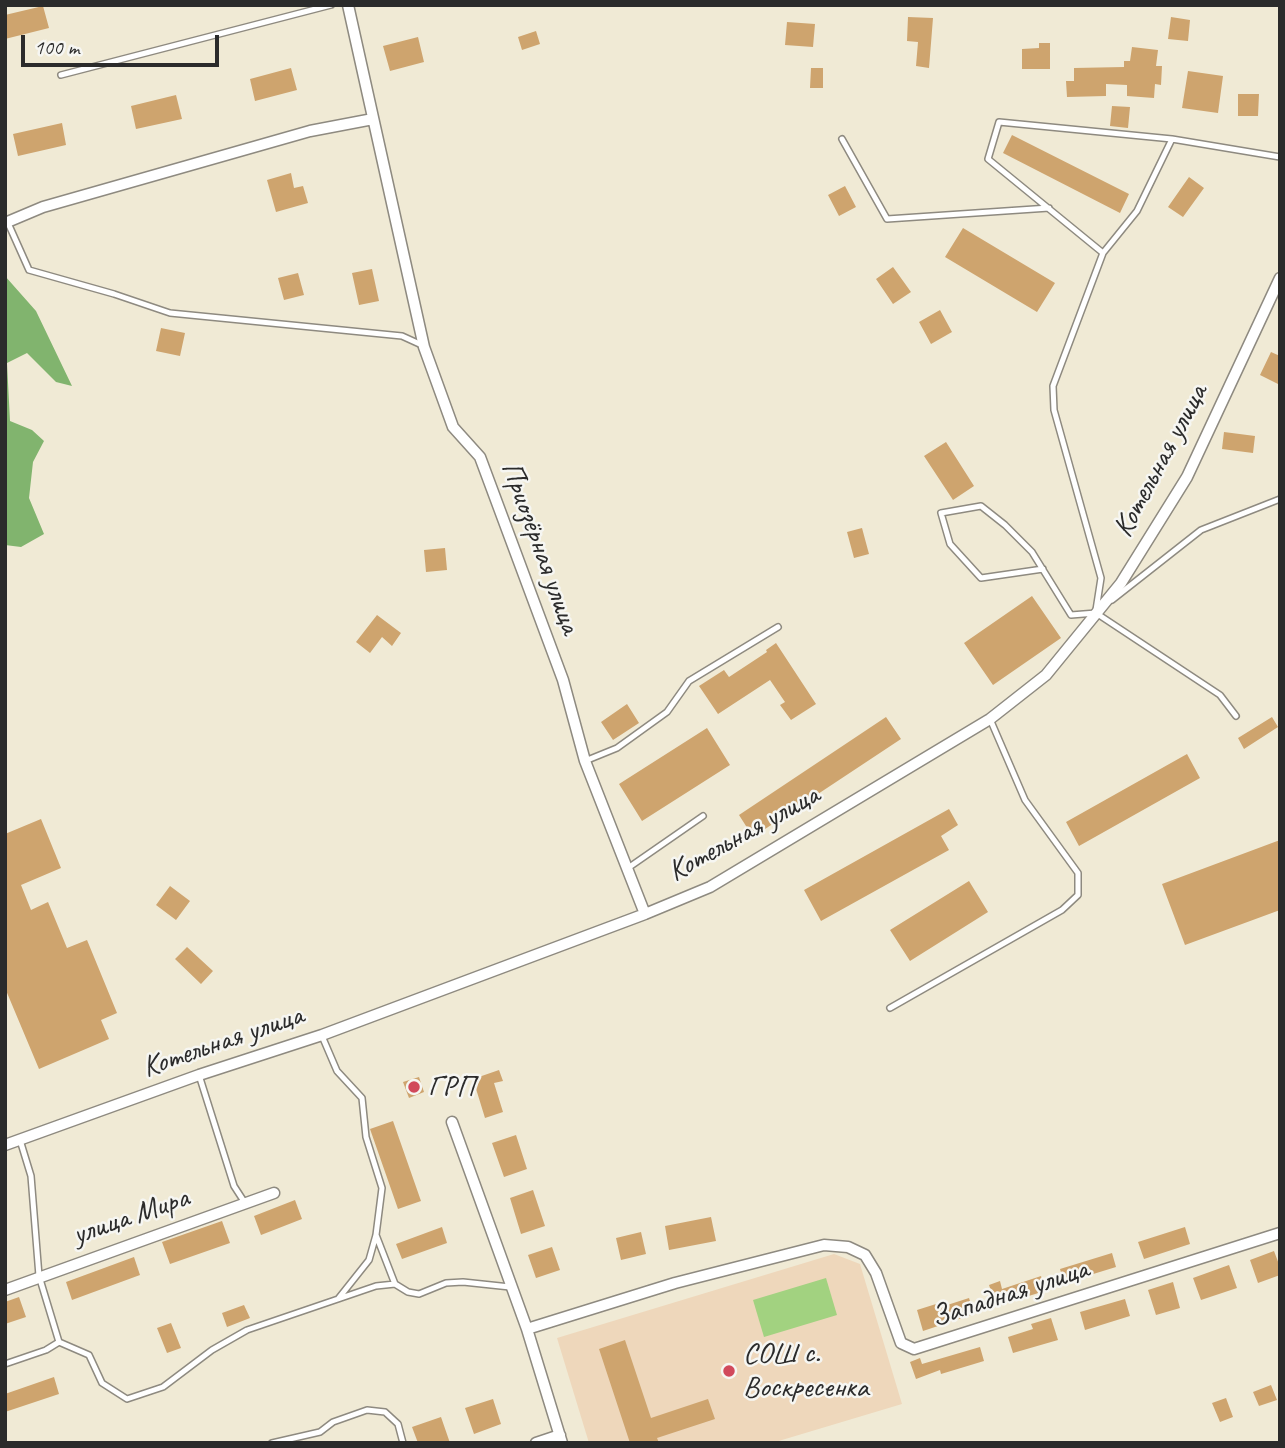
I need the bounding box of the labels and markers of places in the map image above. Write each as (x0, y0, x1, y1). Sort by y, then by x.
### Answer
place label: ГРП (428, 1069, 474, 1105)
marker: ГРП (406, 1079, 422, 1095)
place label: СОШ с. Воскресенка (743, 1336, 869, 1406)
marker: СОШ с. Воскресенка (721, 1363, 737, 1379)

